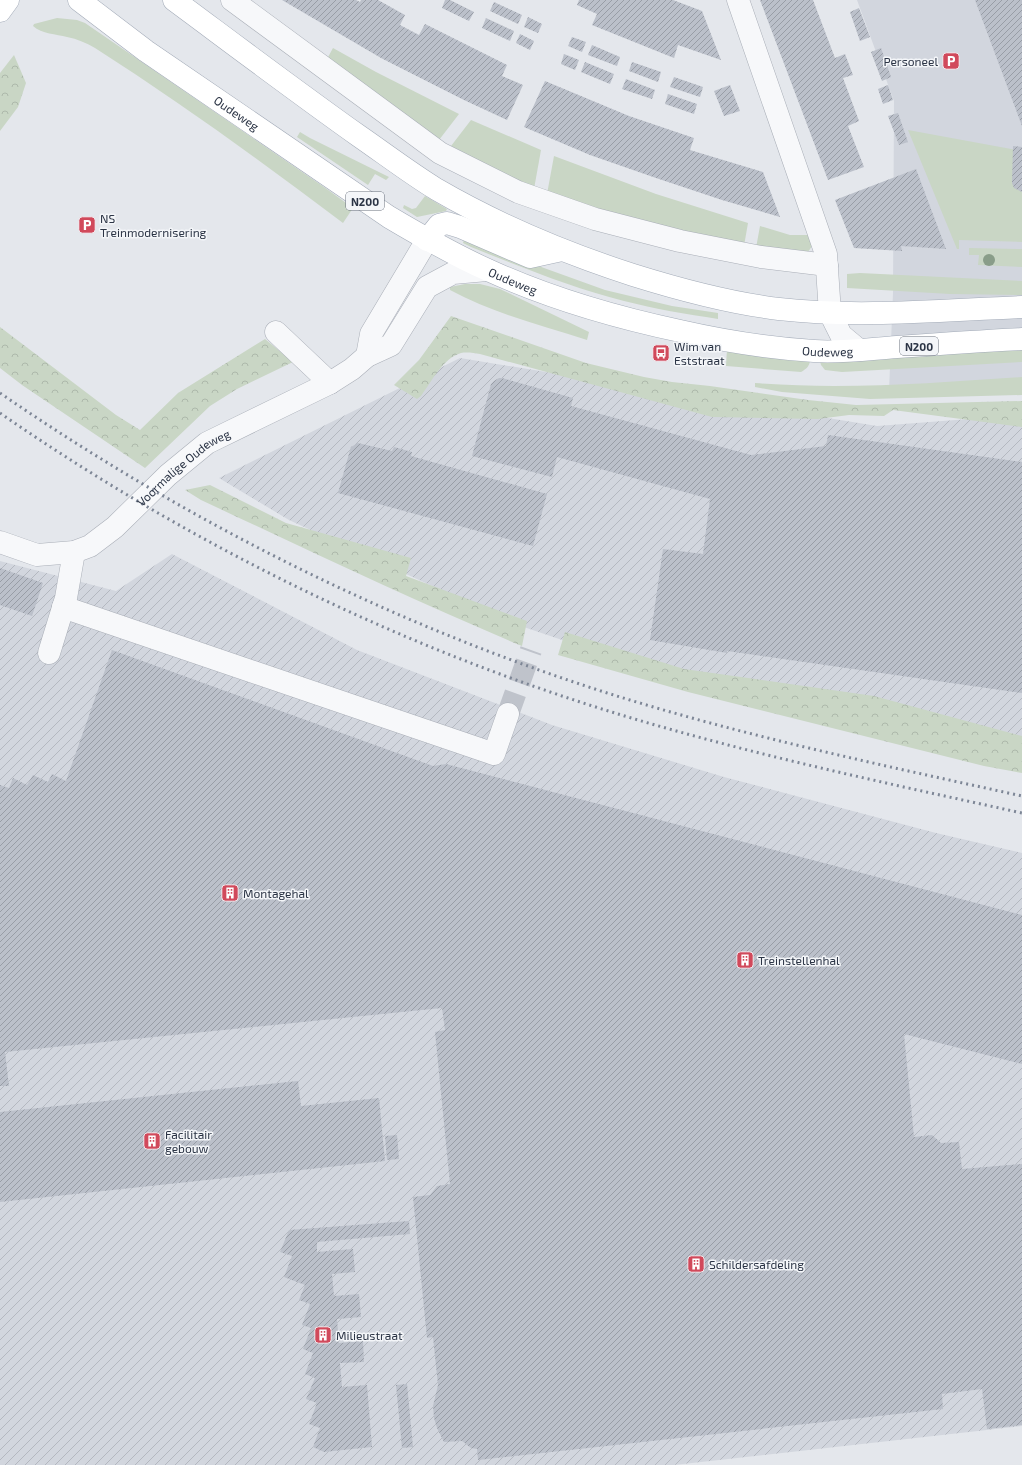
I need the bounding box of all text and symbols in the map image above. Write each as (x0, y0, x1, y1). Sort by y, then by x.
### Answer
parking icon: Personeel (941, 51, 961, 71)
place label: Personeel (883, 54, 938, 68)
street label: Oudeweg (212, 93, 262, 133)
road number: N200 (346, 192, 384, 210)
place label: NS Treinmodernisering (100, 211, 207, 239)
parking icon: NS Treinmodernisering (77, 215, 97, 235)
street label: Oudeweg (487, 264, 539, 297)
road number: N200 (900, 337, 938, 355)
place label: Wim van Eststraat (674, 339, 725, 367)
bus stop icon: Wim van Eststraat (651, 343, 671, 363)
street label: Oudeweg (802, 343, 854, 359)
street label: Voormalige Oudeweg (134, 426, 232, 509)
building icon: Montagehal (220, 883, 240, 903)
place label: Montagehal (243, 886, 309, 900)
building icon: Treinstellenhal (735, 950, 755, 970)
place label: Treinstellenhal (758, 953, 840, 967)
place label: Facilitair gebouw (165, 1127, 212, 1155)
building icon: Facilitair gebouw (142, 1131, 162, 1151)
building icon: Schildersafdeling (686, 1254, 706, 1274)
place label: Schildersafdeling (709, 1257, 804, 1271)
building icon: Milieustraat (313, 1325, 333, 1345)
place label: Milieustraat (336, 1328, 403, 1342)

